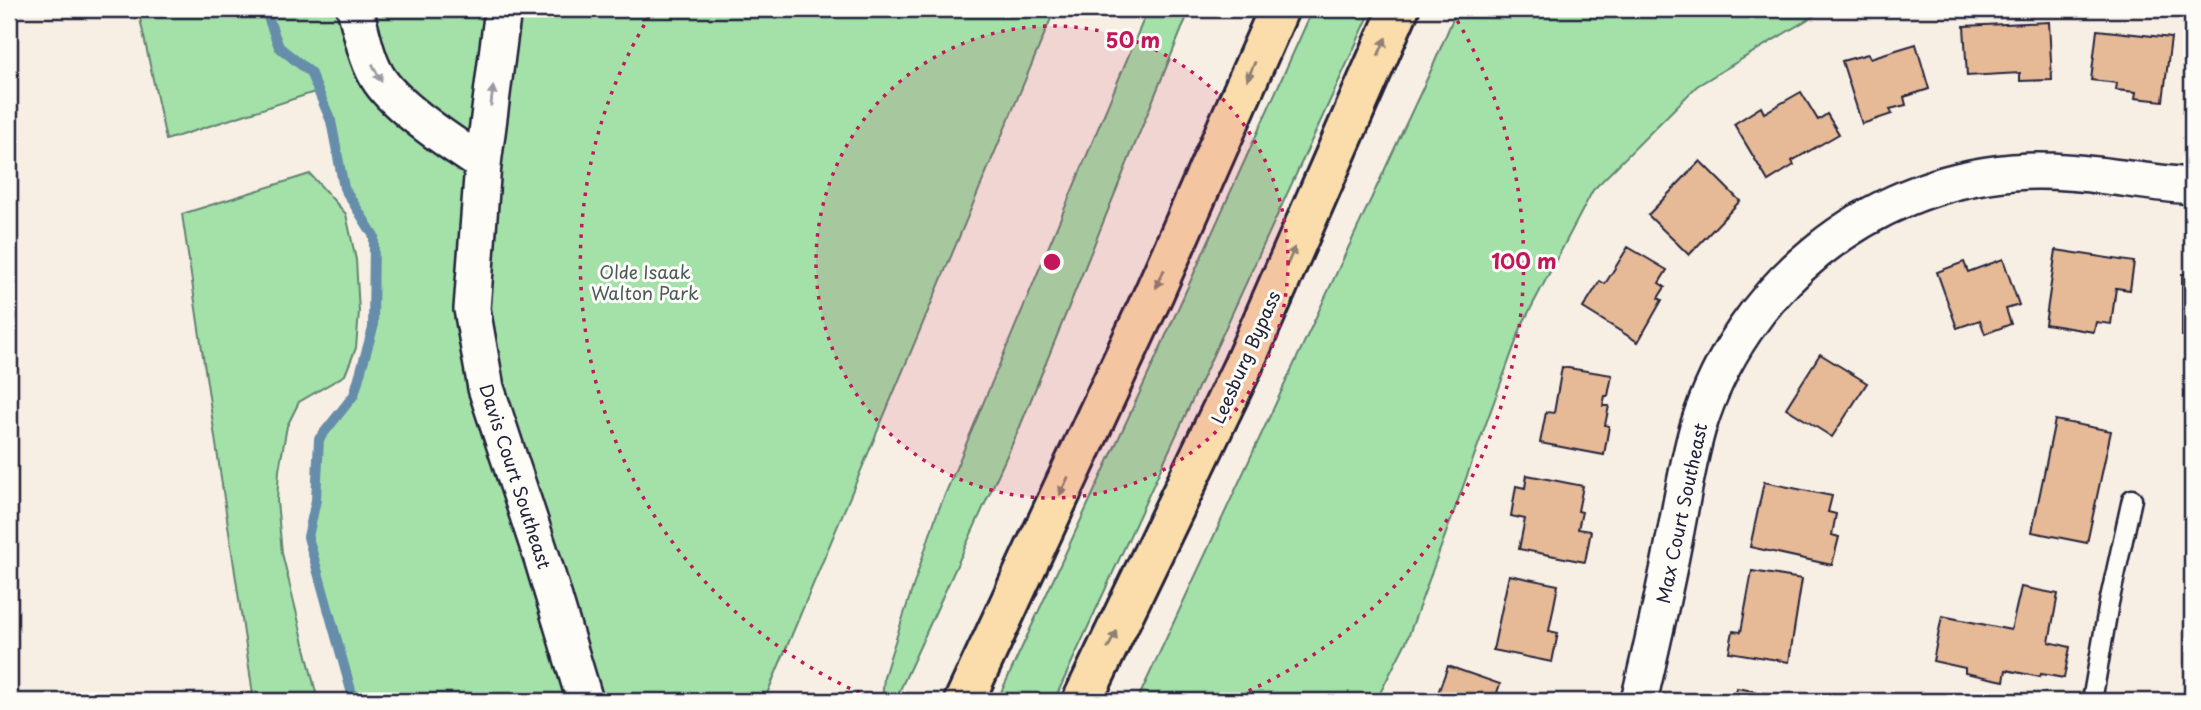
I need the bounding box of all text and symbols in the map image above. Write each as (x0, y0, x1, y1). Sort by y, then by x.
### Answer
text: 50 m (1106, 23, 1160, 55)
one-way arrow (1377, 37, 1388, 58)
one-way arrow (1245, 61, 1257, 81)
one-way arrow (372, 63, 383, 83)
one-way arrow (486, 85, 497, 107)
text: 100 m (1491, 244, 1557, 276)
one-way arrow (1285, 246, 1297, 266)
centre of rings (1040, 250, 1064, 274)
park label: Olde Isaak Walton Park (591, 258, 699, 306)
one-way arrow (1154, 269, 1165, 290)
street label: Leesburg Bypass (1204, 286, 1286, 428)
street label: Davis Court Southeast (473, 380, 559, 572)
street label: Max Court Southeast (1649, 420, 1713, 606)
one-way arrow (1058, 476, 1070, 496)
one-way arrow (1106, 630, 1117, 650)

